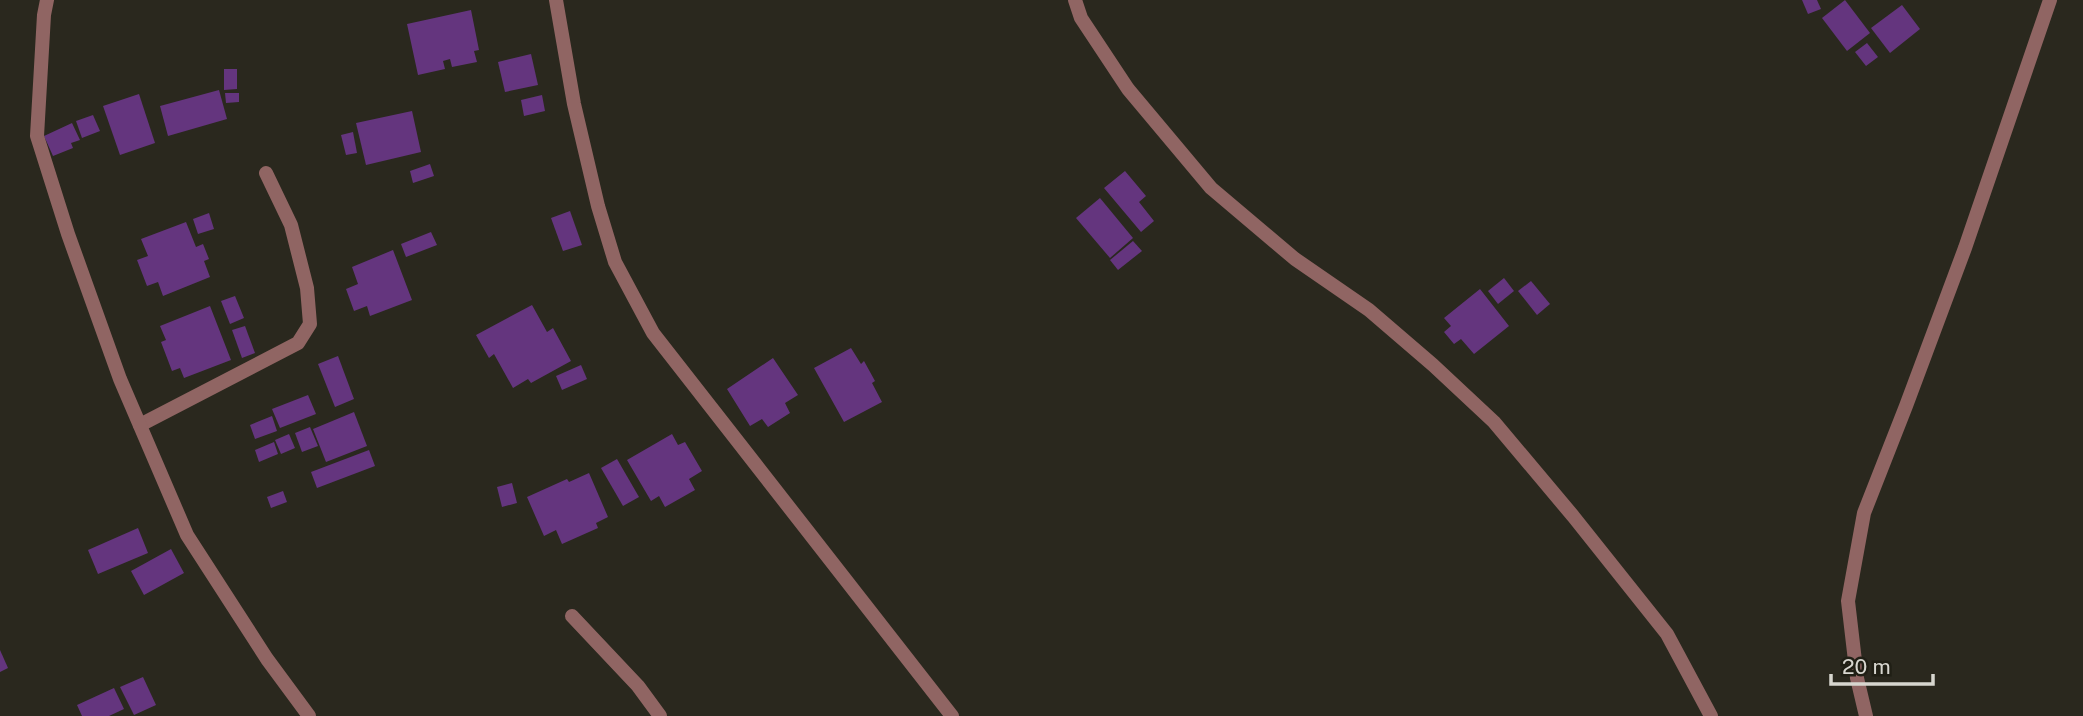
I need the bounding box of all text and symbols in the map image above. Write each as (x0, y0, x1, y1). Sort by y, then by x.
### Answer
scale bar (1831, 642, 1932, 686)
text: 20 m (1842, 654, 1891, 679)

